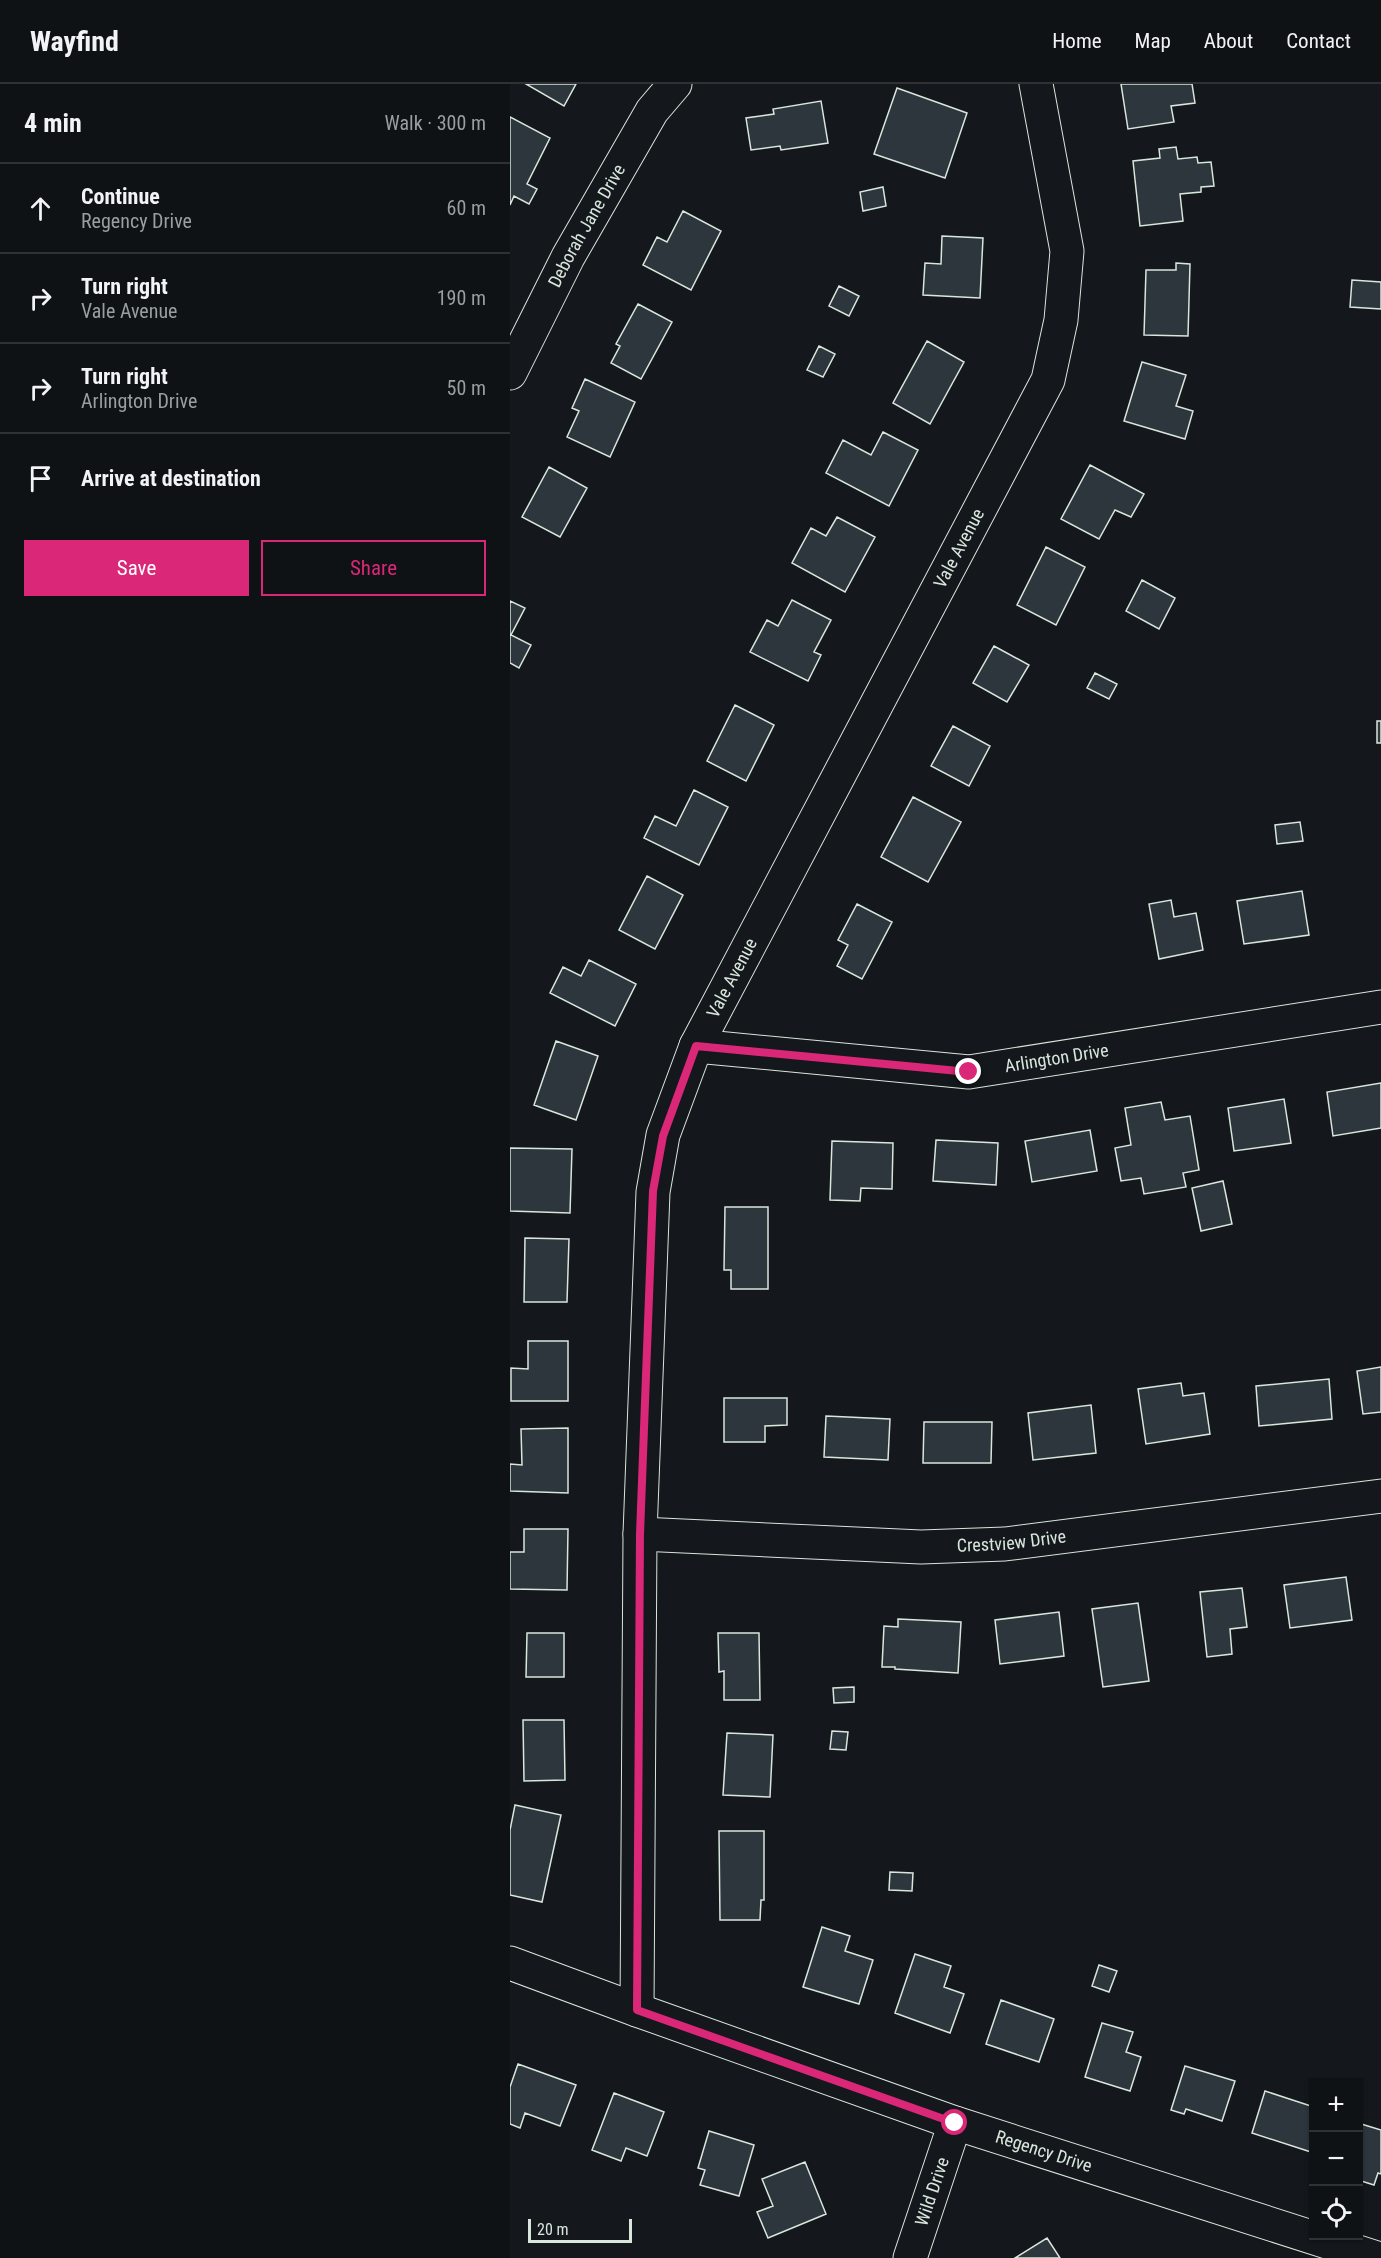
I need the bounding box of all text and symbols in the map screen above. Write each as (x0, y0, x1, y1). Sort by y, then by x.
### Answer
text: Wayfind (30, 25, 119, 58)
text: Home (1052, 29, 1102, 53)
text: Map (1135, 29, 1171, 53)
text: About (1204, 29, 1253, 53)
text: Contact (1286, 29, 1351, 53)
text: 4 min (24, 108, 82, 138)
text: Walk · 300 m (385, 111, 486, 135)
street label: Deborah Jane Drive (544, 160, 629, 291)
text: Continue (81, 184, 160, 209)
icon: ahead (24, 192, 57, 225)
text: 60 m (447, 196, 486, 220)
text: Regency Drive (81, 209, 192, 233)
text: Turn right (81, 274, 168, 299)
icon: right (24, 282, 57, 315)
text: 190 m (437, 286, 486, 310)
text: Vale Avenue (81, 299, 177, 323)
text: Turn right (81, 364, 168, 389)
icon: right (24, 372, 57, 405)
text: 50 m (447, 376, 486, 400)
text: Arlington Drive (81, 389, 197, 413)
icon: arrive (24, 462, 57, 495)
text: Arrive at destination (81, 466, 261, 491)
street label: Vale Avenue (929, 505, 988, 591)
button: Save (24, 540, 249, 596)
button: Share (261, 540, 486, 596)
street label: Vale Avenue (702, 934, 761, 1021)
street label: Arlington Drive (1003, 1039, 1110, 1076)
route end (955, 1058, 981, 1084)
street label: Crestview Drive (956, 1525, 1067, 1556)
map controls (1309, 2078, 1363, 2240)
button: + (1309, 2078, 1363, 2132)
route start (941, 2109, 967, 2135)
street label: Regency Drive (993, 2126, 1095, 2176)
button: − (1309, 2132, 1363, 2186)
street label: Wild Drive (910, 2154, 953, 2228)
button: locate (1309, 2186, 1363, 2240)
scale bar (528, 2216, 632, 2244)
text: 20 m (537, 2220, 569, 2239)

